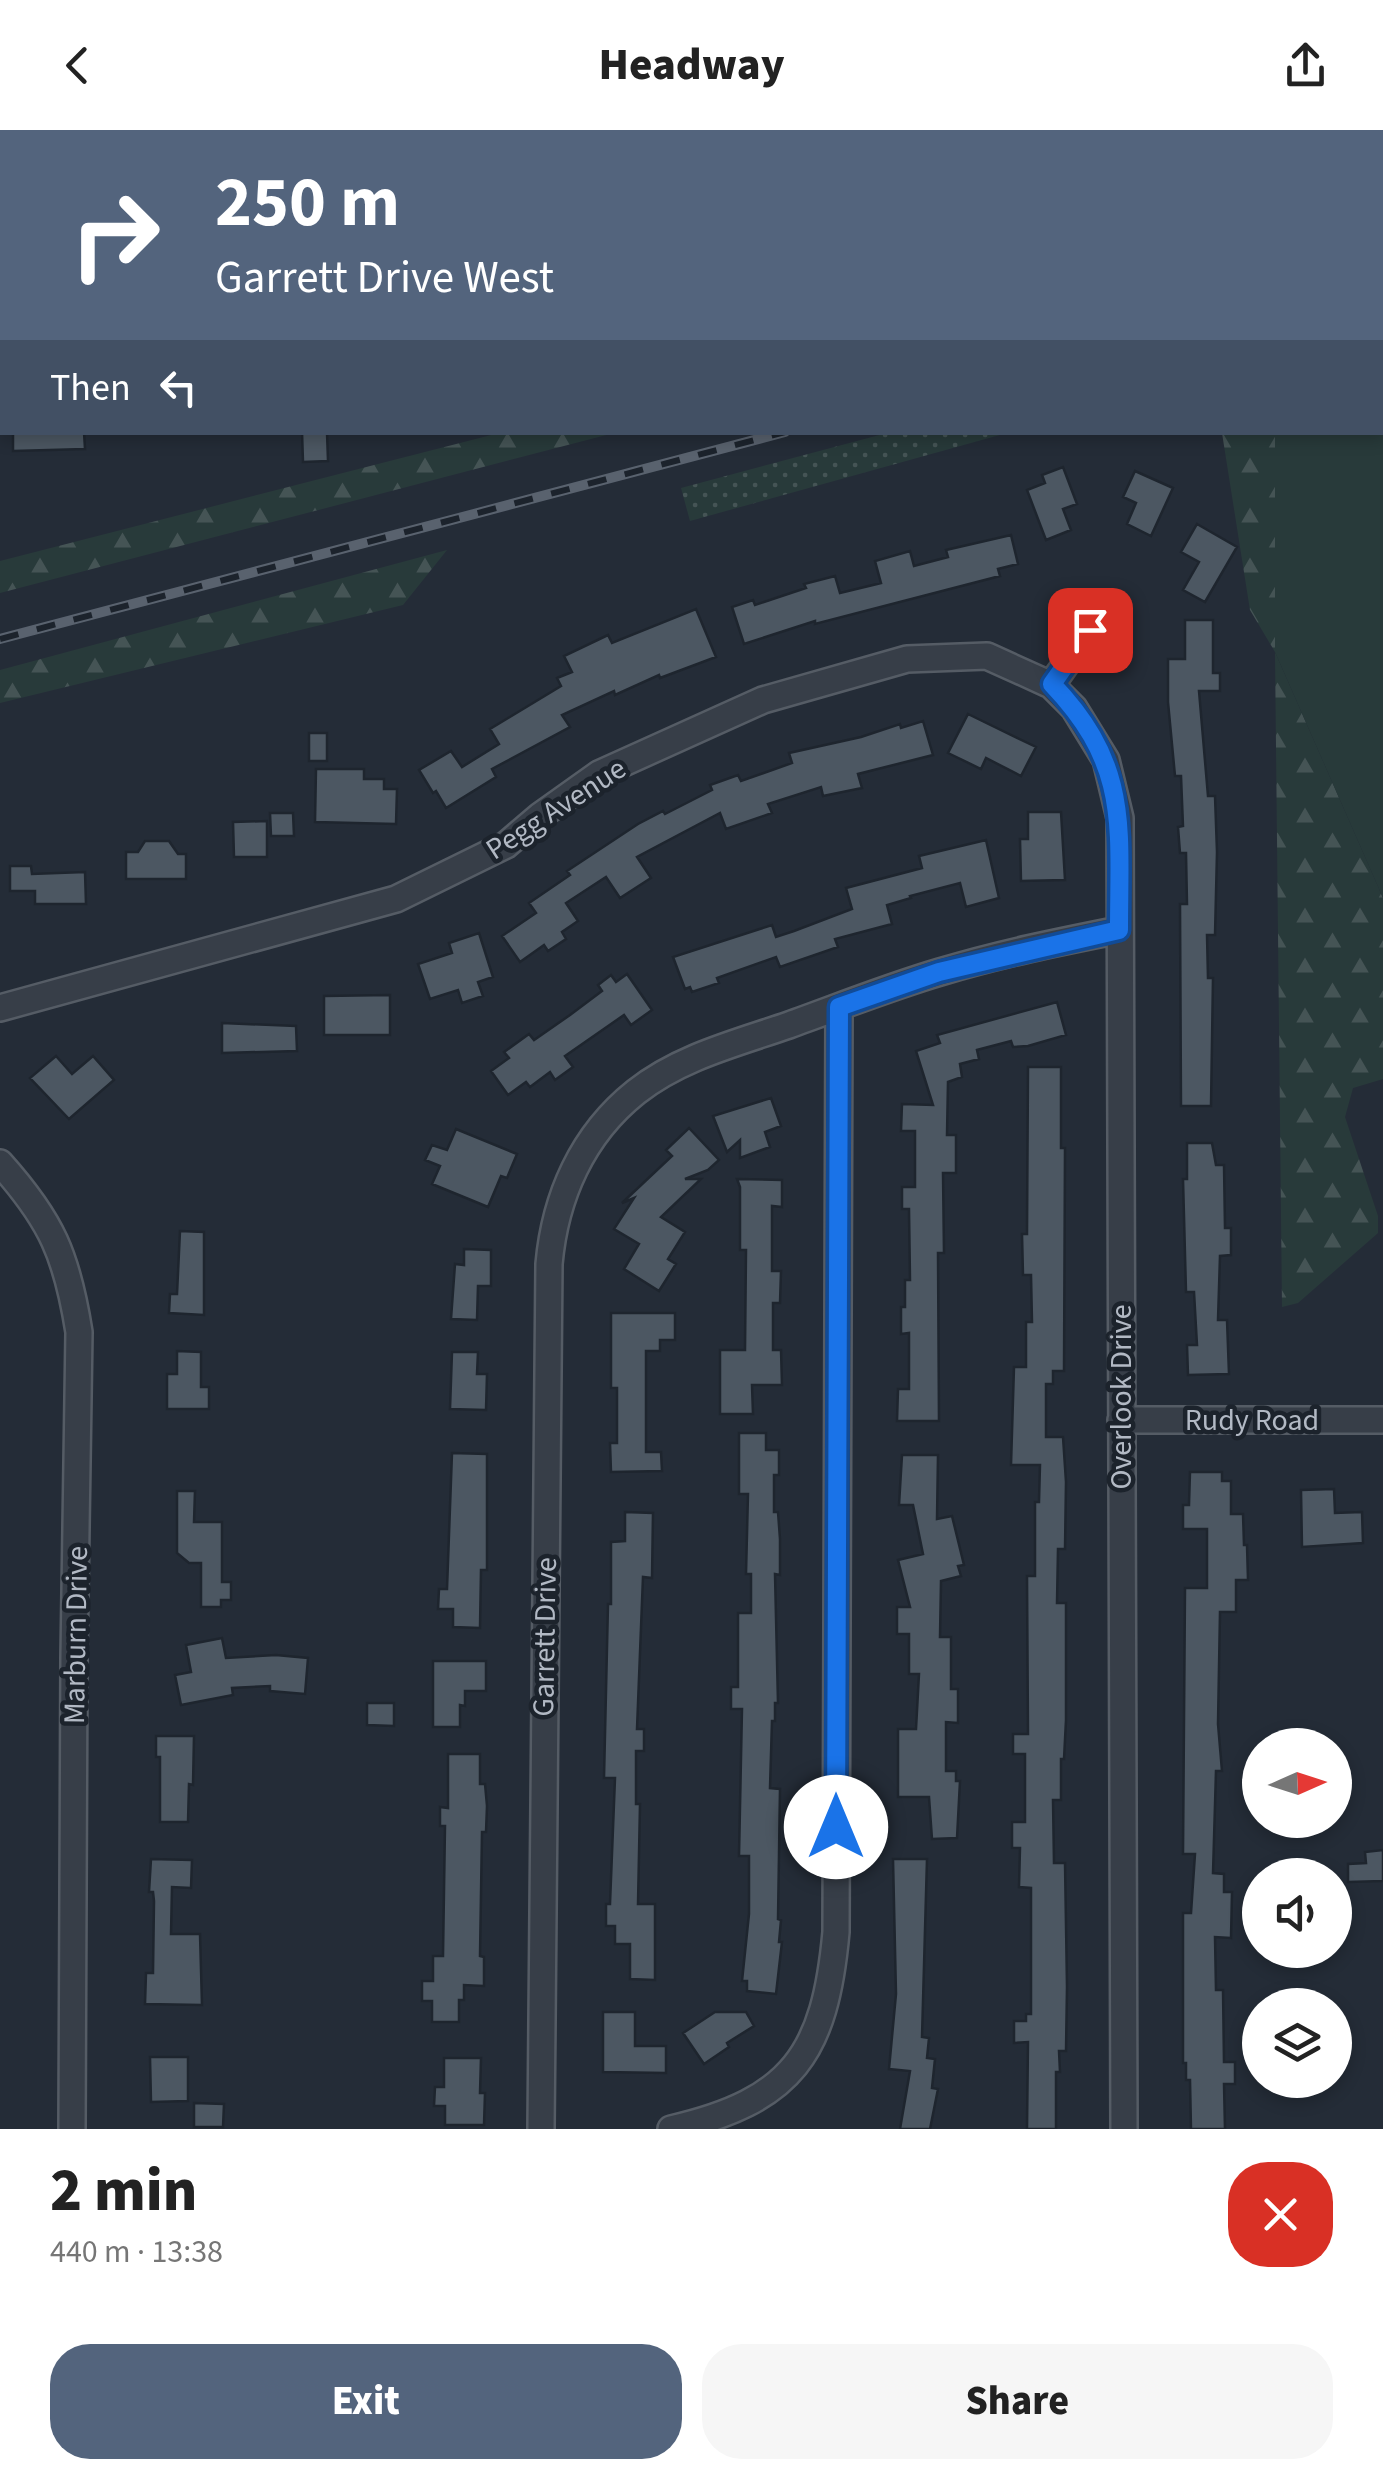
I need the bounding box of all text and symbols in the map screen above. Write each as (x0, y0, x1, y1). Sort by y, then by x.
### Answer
text: Headway (598, 33, 785, 97)
icon: back (50, 38, 105, 93)
icon: share (1278, 38, 1333, 93)
text: 250 m (215, 153, 400, 253)
icon: right (50, 170, 180, 300)
text: Garrett Drive West (215, 246, 554, 310)
icon: left (151, 360, 206, 415)
text: Then (50, 361, 131, 415)
pin (1048, 588, 1133, 673)
icon: arrive (1063, 603, 1118, 658)
street label: Pegg Avenue (477, 748, 635, 870)
street label: Overlook Drive (1100, 1304, 1143, 1490)
street label: Rudy Road (1185, 1399, 1319, 1442)
street label: Marburn Drive (53, 1546, 99, 1724)
street label: Garrett Drive (522, 1557, 568, 1717)
north arrow (1242, 1728, 1352, 1838)
map controls (1242, 1728, 1352, 2098)
position arrow (784, 1775, 888, 1879)
button: sound (1242, 1858, 1352, 1968)
button: layers (1242, 1988, 1352, 2098)
text: 2 min (50, 2149, 197, 2234)
button: close (1228, 2162, 1333, 2267)
text: 440 m · 13:38 (50, 2229, 223, 2275)
button: Exit (50, 2344, 682, 2459)
button: Share (702, 2344, 1333, 2459)

